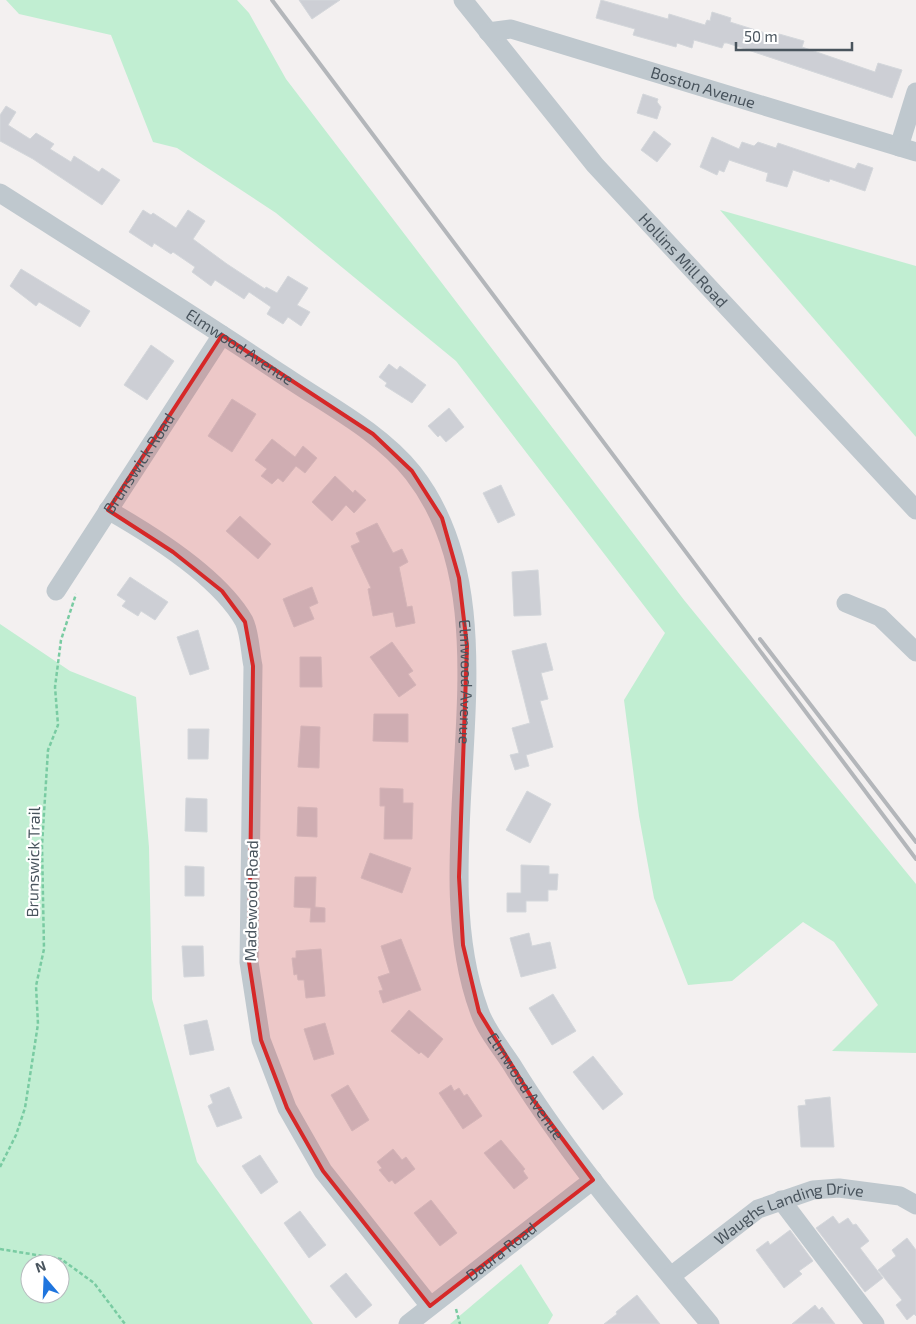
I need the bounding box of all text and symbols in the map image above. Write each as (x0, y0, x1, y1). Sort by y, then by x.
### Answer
scale bar (736, 20, 852, 52)
text: 50 m (744, 27, 778, 45)
street label: Boston Avenue (649, 62, 758, 112)
street label: Hollins Mill Road (635, 209, 732, 311)
street label: Elmwood Avenue (183, 304, 298, 389)
street label: Brunswick Road (99, 409, 178, 517)
street label: Elmwood Avenue (456, 619, 477, 745)
street label: Brunswick Trail (22, 806, 43, 918)
street label: Madewood Road (240, 840, 261, 962)
street label: Elmwood Avenue (483, 1029, 569, 1143)
street label: Waughs Landing Drive (710, 1178, 865, 1248)
street label: Daura Road (462, 1218, 540, 1284)
north arrow (20, 1254, 70, 1304)
text: N (33, 1257, 48, 1276)

